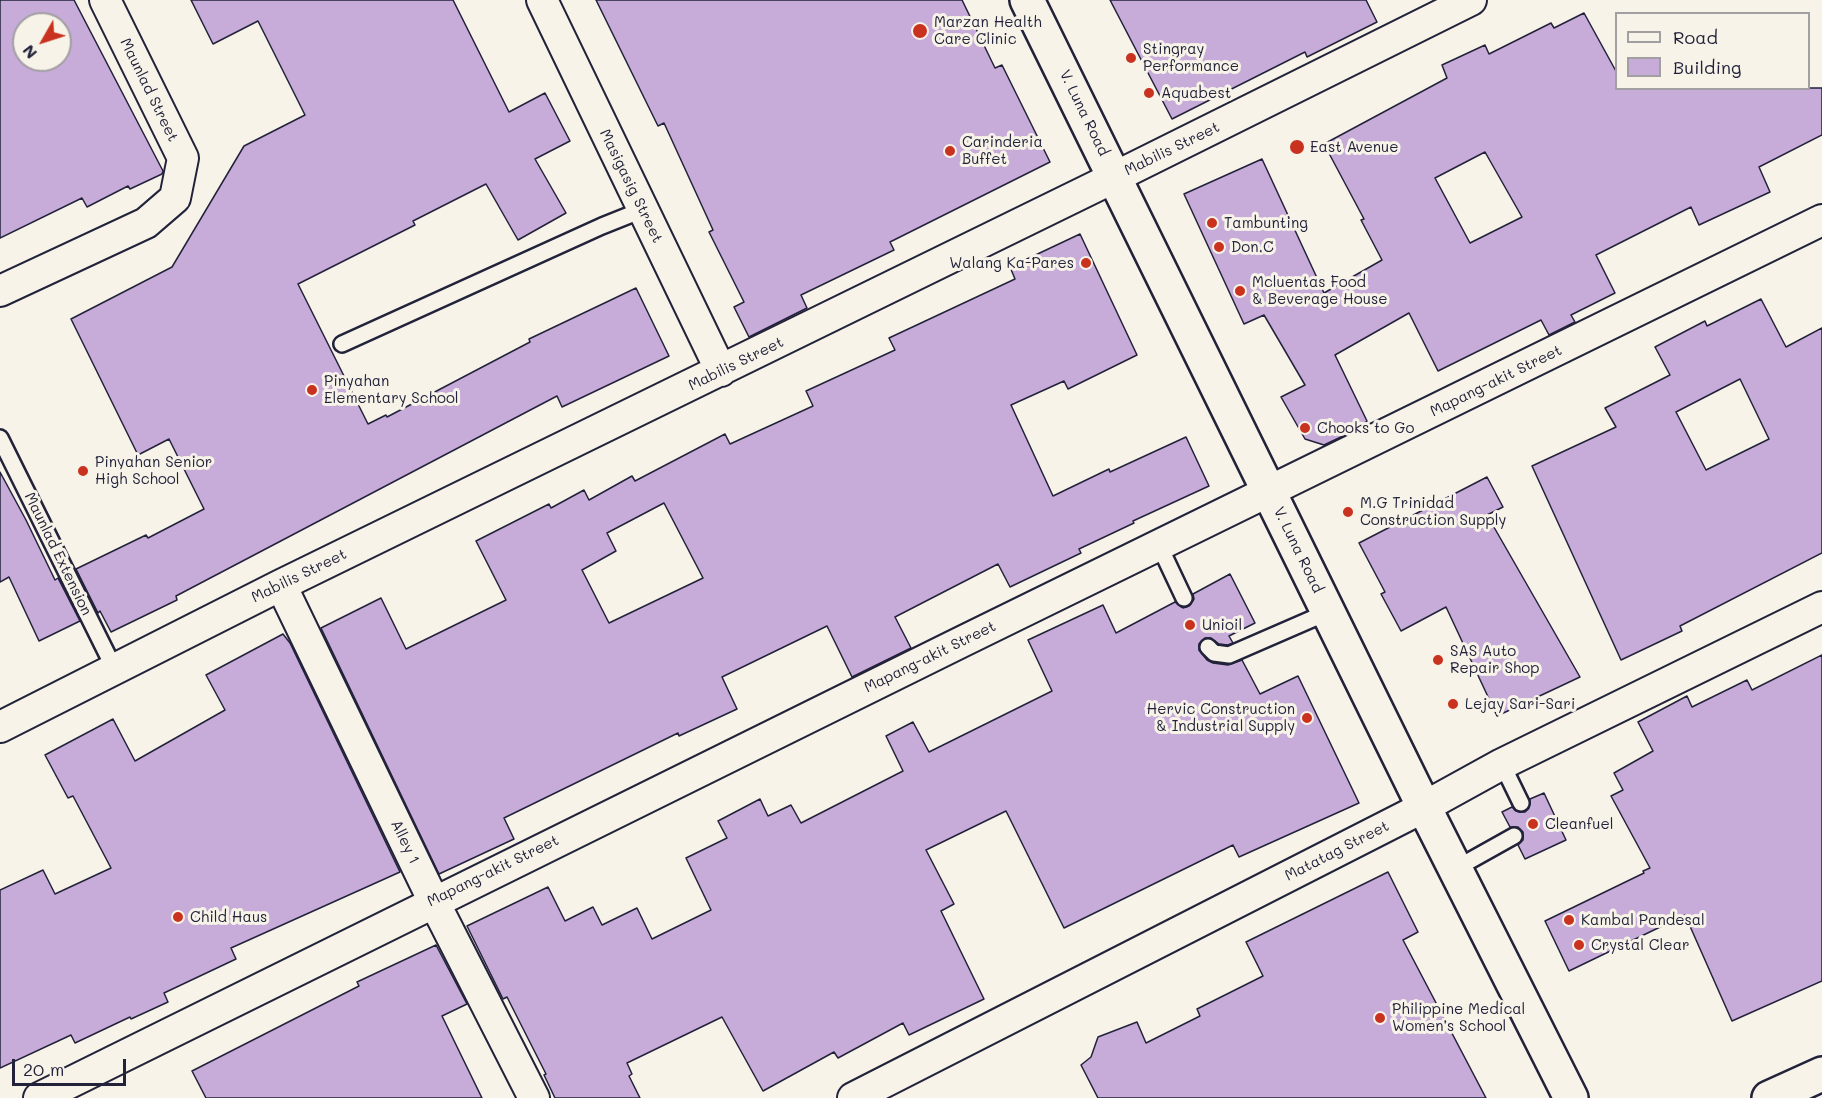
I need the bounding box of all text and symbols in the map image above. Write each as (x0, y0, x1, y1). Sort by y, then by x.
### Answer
north arrow (12, 12, 72, 72)
legend (1615, 12, 1810, 90)
place label: Marzan Health Care Clinic (934, 13, 1042, 48)
marker: Marzan Health Care Clinic (911, 22, 929, 40)
text: Road (1673, 25, 1718, 49)
street label: Maunlad Street (116, 35, 182, 145)
place label: Stingray Performance (1143, 40, 1239, 75)
text: N (17, 41, 41, 64)
marker: Stingray Performance (1124, 51, 1138, 65)
text: Building (1673, 55, 1741, 79)
street label: V. Luna Road (1055, 67, 1113, 159)
place label: Aquabest (1161, 84, 1231, 102)
marker: Aquabest (1142, 86, 1156, 100)
street label: Mabilis Street (1121, 118, 1223, 180)
street label: Masigasig Street (596, 126, 666, 246)
place label: Carinderia Buffet (962, 133, 1043, 168)
marker: East Avenue (1288, 138, 1306, 156)
place label: East Avenue (1310, 138, 1399, 156)
marker: Carinderia Buffet (943, 144, 957, 158)
place label: Tambunting (1224, 214, 1308, 232)
marker: Tambunting (1205, 216, 1219, 230)
place label: Don.C (1231, 238, 1274, 256)
marker: Don.C (1212, 240, 1226, 254)
place label: Walang Ka-Pares (949, 254, 1074, 272)
marker: Walang Ka-Pares (1079, 256, 1093, 270)
place label: Mcluentas Food & Beverage House (1252, 273, 1387, 308)
marker: Mcluentas Food & Beverage House (1233, 284, 1247, 298)
street label: Mabilis Street (685, 333, 787, 395)
street label: Mapang-akit Street (1427, 341, 1565, 421)
place label: Pinyahan Elementary School (324, 372, 459, 407)
marker: Pinyahan Elementary School (305, 383, 319, 397)
place label: Chooks to Go (1317, 419, 1414, 437)
marker: Chooks to Go (1298, 421, 1312, 435)
place label: Pinyahan Senior High School (95, 453, 212, 488)
marker: Pinyahan Senior High School (76, 464, 90, 478)
street label: Maunlad Extension (20, 490, 96, 618)
place label: M.G Trinidad Construction Supply (1360, 494, 1506, 529)
street label: V. Luna Road (1269, 504, 1327, 596)
marker: M.G Trinidad Construction Supply (1341, 505, 1355, 519)
street label: Mabilis Street (248, 545, 350, 607)
place label: Unioil (1202, 616, 1242, 634)
street label: Mapang-akit Street (861, 617, 999, 697)
marker: Unioil (1183, 618, 1197, 632)
place label: SAS Auto Repair Shop (1450, 642, 1539, 677)
marker: SAS Auto Repair Shop (1431, 653, 1445, 667)
place label: Lejay Sari-Sari (1465, 695, 1575, 713)
marker: Lejay Sari-Sari (1446, 697, 1460, 711)
place label: Hervic Construction & Industrial Supply (1147, 700, 1295, 735)
marker: Hervic Construction & Industrial Supply (1300, 711, 1314, 725)
place label: Cleanfuel (1545, 815, 1614, 833)
street label: Alley 1 (387, 817, 423, 867)
street label: Matatag Street (1282, 817, 1392, 885)
marker: Cleanfuel (1526, 817, 1540, 831)
street label: Mapang-akit Street (424, 831, 562, 911)
place label: Child Haus (190, 908, 267, 926)
marker: Child Haus (171, 910, 185, 924)
place label: Kambal Pandesal (1581, 911, 1705, 929)
marker: Kambal Pandesal (1562, 913, 1576, 927)
place label: Crystal Clear (1591, 936, 1690, 954)
marker: Crystal Clear (1572, 938, 1586, 952)
place label: Philippine Medical Women's School (1392, 1000, 1525, 1035)
marker: Philippine Medical Women's School (1373, 1011, 1387, 1025)
scale bar (15, 1047, 129, 1085)
text: 20 m (23, 1057, 64, 1081)

